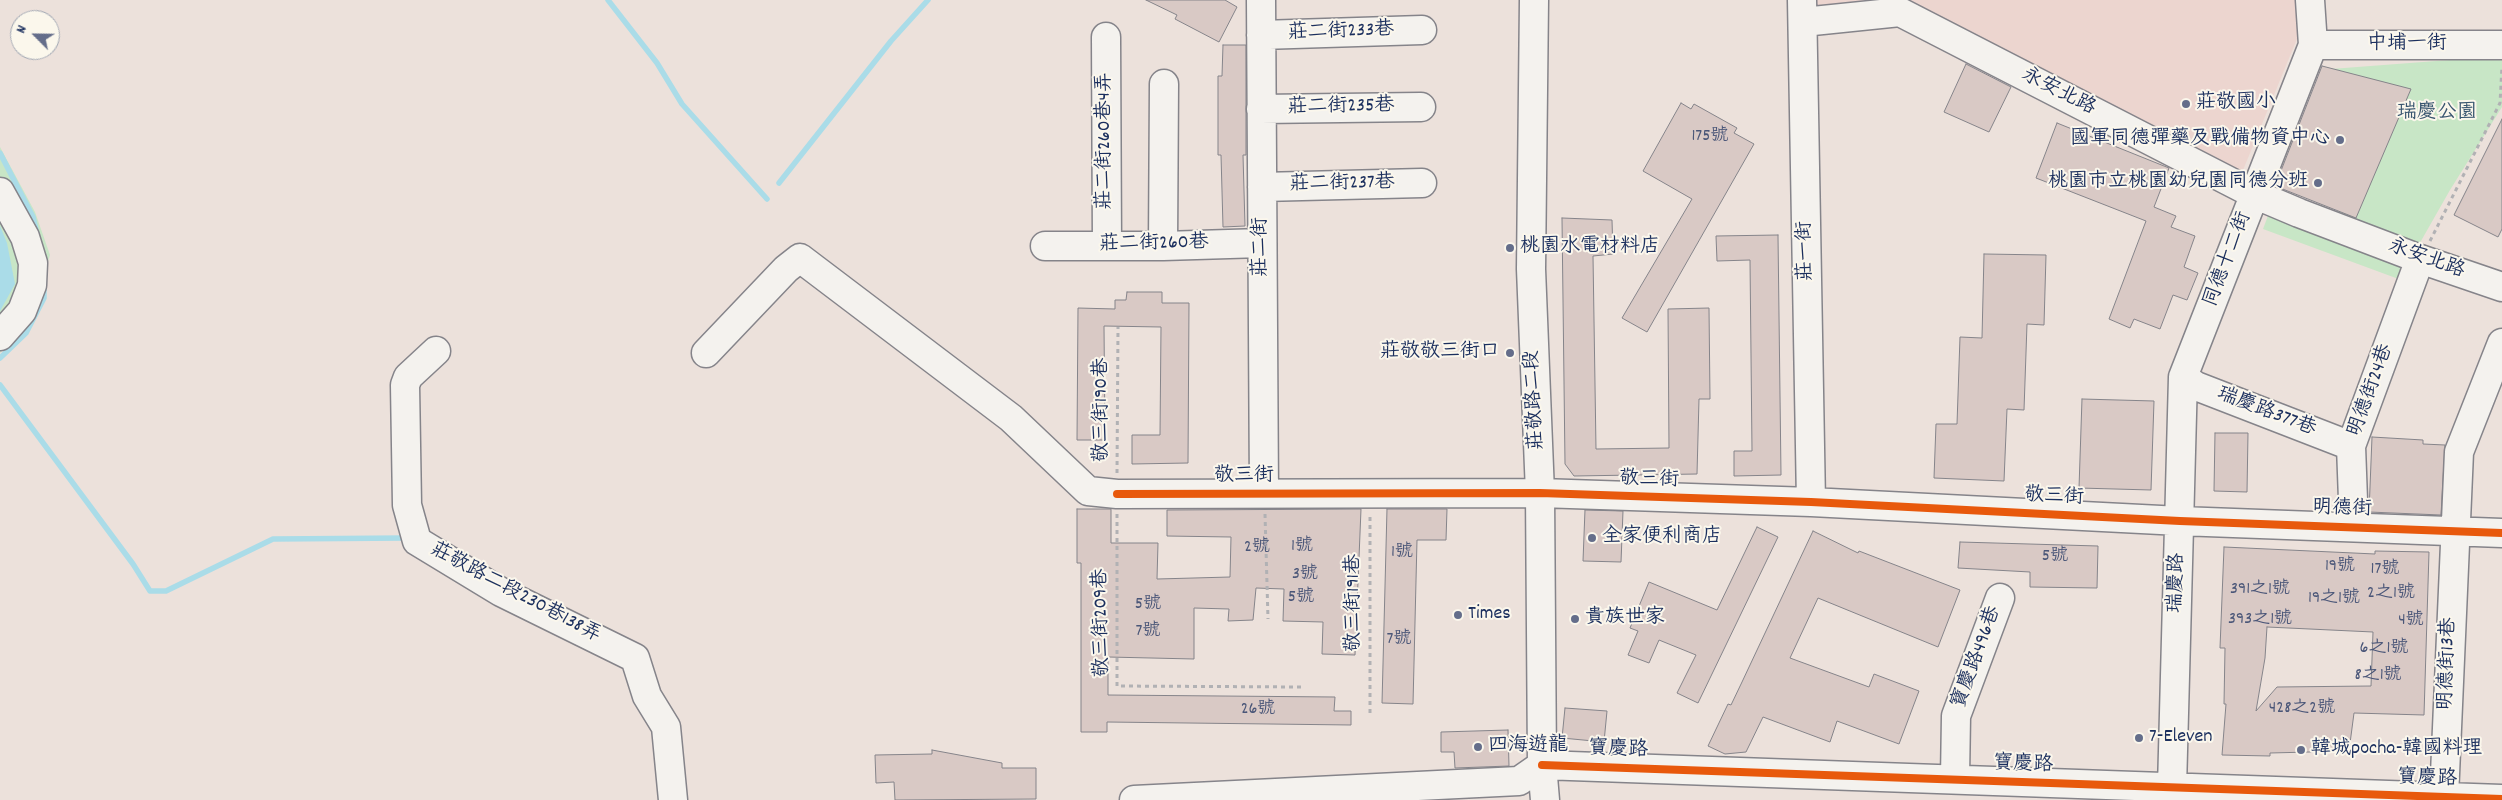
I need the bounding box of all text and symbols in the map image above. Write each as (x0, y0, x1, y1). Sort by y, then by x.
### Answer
north arrow (10, 10, 60, 60)
street label: 莊二街233巷 (1287, 19, 1395, 47)
text: N (12, 22, 33, 37)
street label: 中埔一街 (2367, 33, 2447, 57)
street label: 永安北路 (2017, 64, 2099, 122)
street label: 莊二街260巷4弄 (1094, 72, 1118, 210)
place label: 莊敬國小 (2196, 92, 2276, 116)
street label: 莊二街235巷 (1287, 95, 1395, 121)
marker: 莊敬國小 (2180, 98, 2192, 110)
park label: 瑞慶公園 (2397, 102, 2477, 126)
house number: 175號 (1691, 127, 1729, 149)
place label: 國軍同德彈藥及戰備物資中心 (2070, 128, 2330, 152)
marker: 國軍同德彈藥及戰備物資中心 (2334, 134, 2346, 146)
place label: 桃園市立桃園幼兒園同德分班 (2048, 171, 2308, 195)
street label: 莊二街237巷 (1289, 172, 1395, 198)
marker: 桃園市立桃園幼兒園同德分班 (2312, 177, 2324, 189)
street label: 同德十二街 (2200, 209, 2258, 311)
street label: 莊二街 (1250, 217, 1274, 277)
street label: 莊一街 (1794, 221, 1820, 281)
street label: 莊二街260巷 (1099, 232, 1209, 258)
street label: 永安北路 (2384, 235, 2468, 285)
place label: 桃園水電材料店 (1520, 236, 1660, 260)
marker: 桃園水電材料店 (1504, 242, 1516, 254)
place label: 莊敬敬三街口 (1380, 341, 1500, 365)
street label: 明德街24巷 (2344, 341, 2400, 441)
marker: 莊敬敬三街口 (1504, 347, 1516, 359)
street label: 莊敬路二段 (1521, 349, 1551, 451)
street label: 敬三街190巷 (1091, 358, 1115, 462)
street label: 瑞慶路377巷 (2213, 383, 2319, 443)
street label: 敬三街 (1214, 465, 1274, 489)
street label: 敬三街 (1619, 468, 1679, 494)
street label: 敬三街 (2023, 484, 2085, 512)
street label: 明德街 (2312, 497, 2372, 523)
place label: 全家便利商店 (1602, 526, 1722, 550)
marker: 全家便利商店 (1586, 532, 1598, 544)
house number: 1號 (1291, 537, 1313, 559)
house number: 2號 (1244, 538, 1270, 560)
street label: 莊敬路二段230巷138弄 (426, 539, 604, 649)
house number: 1號 (1391, 543, 1413, 565)
house number: 5號 (2042, 547, 2068, 569)
street label: 瑞慶路 (2165, 553, 2191, 613)
street label: 敬三街191巷 (1343, 554, 1367, 652)
house number: 19號 (2325, 557, 2355, 579)
house number: 17號 (2371, 560, 2399, 582)
house number: 3號 (1292, 565, 1318, 587)
street label: 敬三街209巷 (1090, 568, 1116, 678)
house number: 391之1號 (2230, 580, 2290, 602)
house number: 2之1號 (2367, 584, 2415, 606)
house number: 5號 (1288, 588, 1314, 610)
house number: 19之1號 (2308, 589, 2360, 611)
house number: 5號 (1135, 595, 1161, 617)
place label: Times (1468, 603, 1511, 627)
street label: 寶慶路496巷 (1948, 604, 2008, 712)
place label: 貴族世家 (1585, 607, 1665, 631)
marker: Times (1452, 609, 1464, 621)
house number: 393之1號 (2228, 610, 2292, 632)
house number: 4號 (2398, 611, 2424, 633)
marker: 貴族世家 (1569, 613, 1581, 625)
street label: 明德街13巷 (2435, 617, 2463, 711)
house number: 7號 (1136, 622, 1160, 644)
house number: 7號 (1387, 630, 1411, 652)
house number: 6之1號 (2360, 639, 2408, 661)
house number: 8之1號 (2354, 666, 2402, 688)
house number: 428之2號 (2269, 699, 2335, 721)
house number: 26號 (1241, 700, 1275, 722)
place label: 7-Eleven (2149, 726, 2213, 750)
marker: 7-Eleven (2133, 732, 2145, 744)
place label: 四海遊龍 (1488, 735, 1568, 759)
street label: 寶慶路 (1588, 738, 1648, 764)
place label: 韓城pocha-韓國料理 (2311, 738, 2483, 762)
marker: 四海遊龍 (1472, 741, 1484, 753)
marker: 韓城pocha-韓國料理 (2295, 744, 2307, 756)
street label: 寶慶路 (1993, 753, 2053, 779)
street label: 寶慶路 (2397, 767, 2457, 793)

